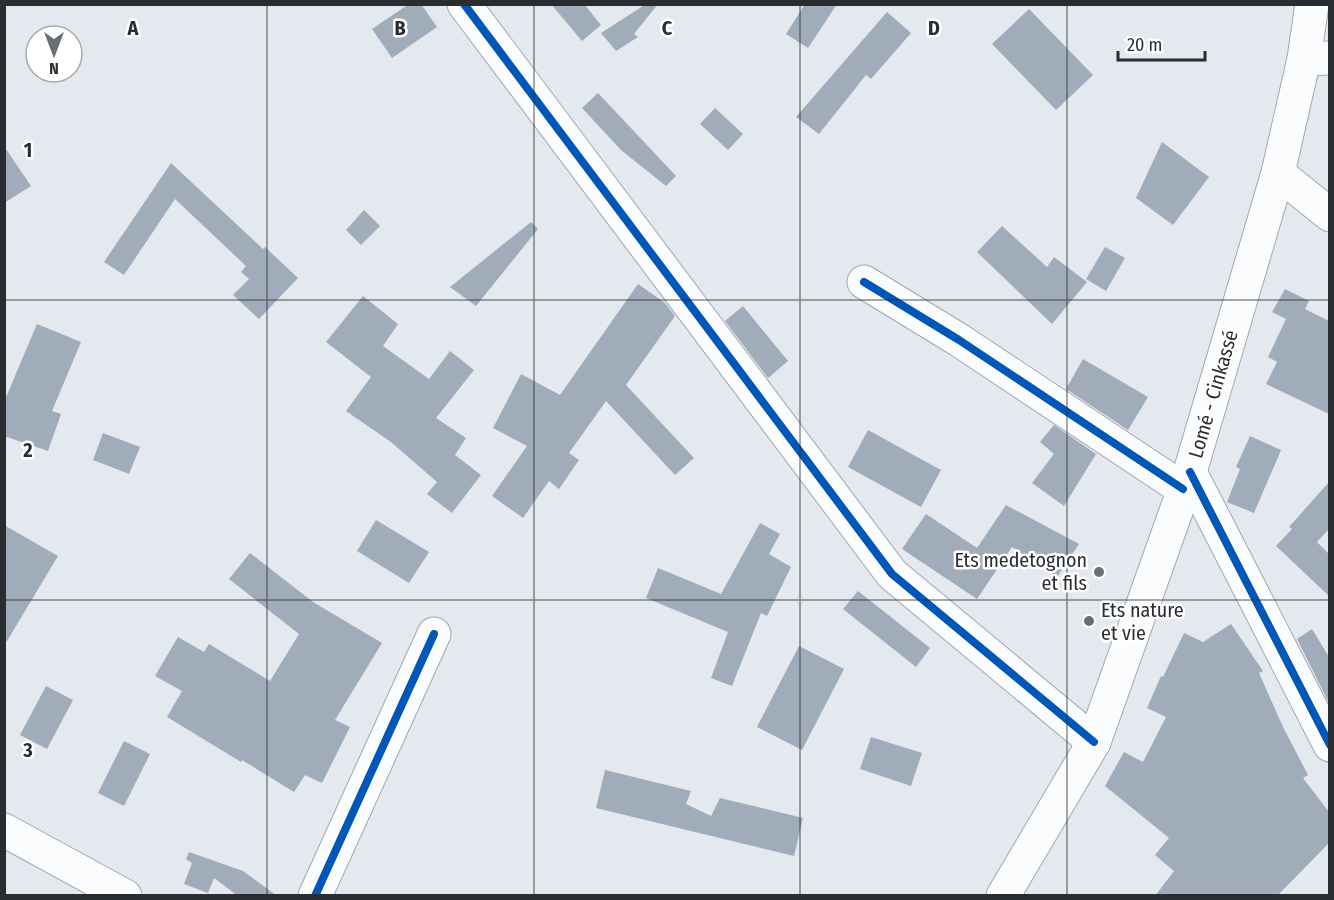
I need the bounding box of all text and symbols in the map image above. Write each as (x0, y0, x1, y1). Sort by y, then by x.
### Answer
text: A (127, 16, 140, 40)
text: B (394, 16, 406, 40)
text: C (662, 16, 673, 40)
text: D (928, 16, 940, 40)
north arrow (24, 24, 84, 84)
scale bar (1118, 24, 1205, 62)
text: 20 m (1127, 34, 1162, 56)
text: N (49, 59, 59, 78)
text: 1 (24, 138, 32, 162)
street label: Lomé - Cinkassé (1183, 327, 1243, 461)
text: 2 (22, 438, 33, 462)
place label: Ets medetognon et fils (955, 548, 1087, 595)
marker: Ets medetognon et fils (1092, 565, 1106, 579)
place label: Ets nature et vie (1101, 598, 1184, 645)
marker: Ets nature et vie (1082, 614, 1096, 628)
text: 3 (22, 738, 33, 762)

